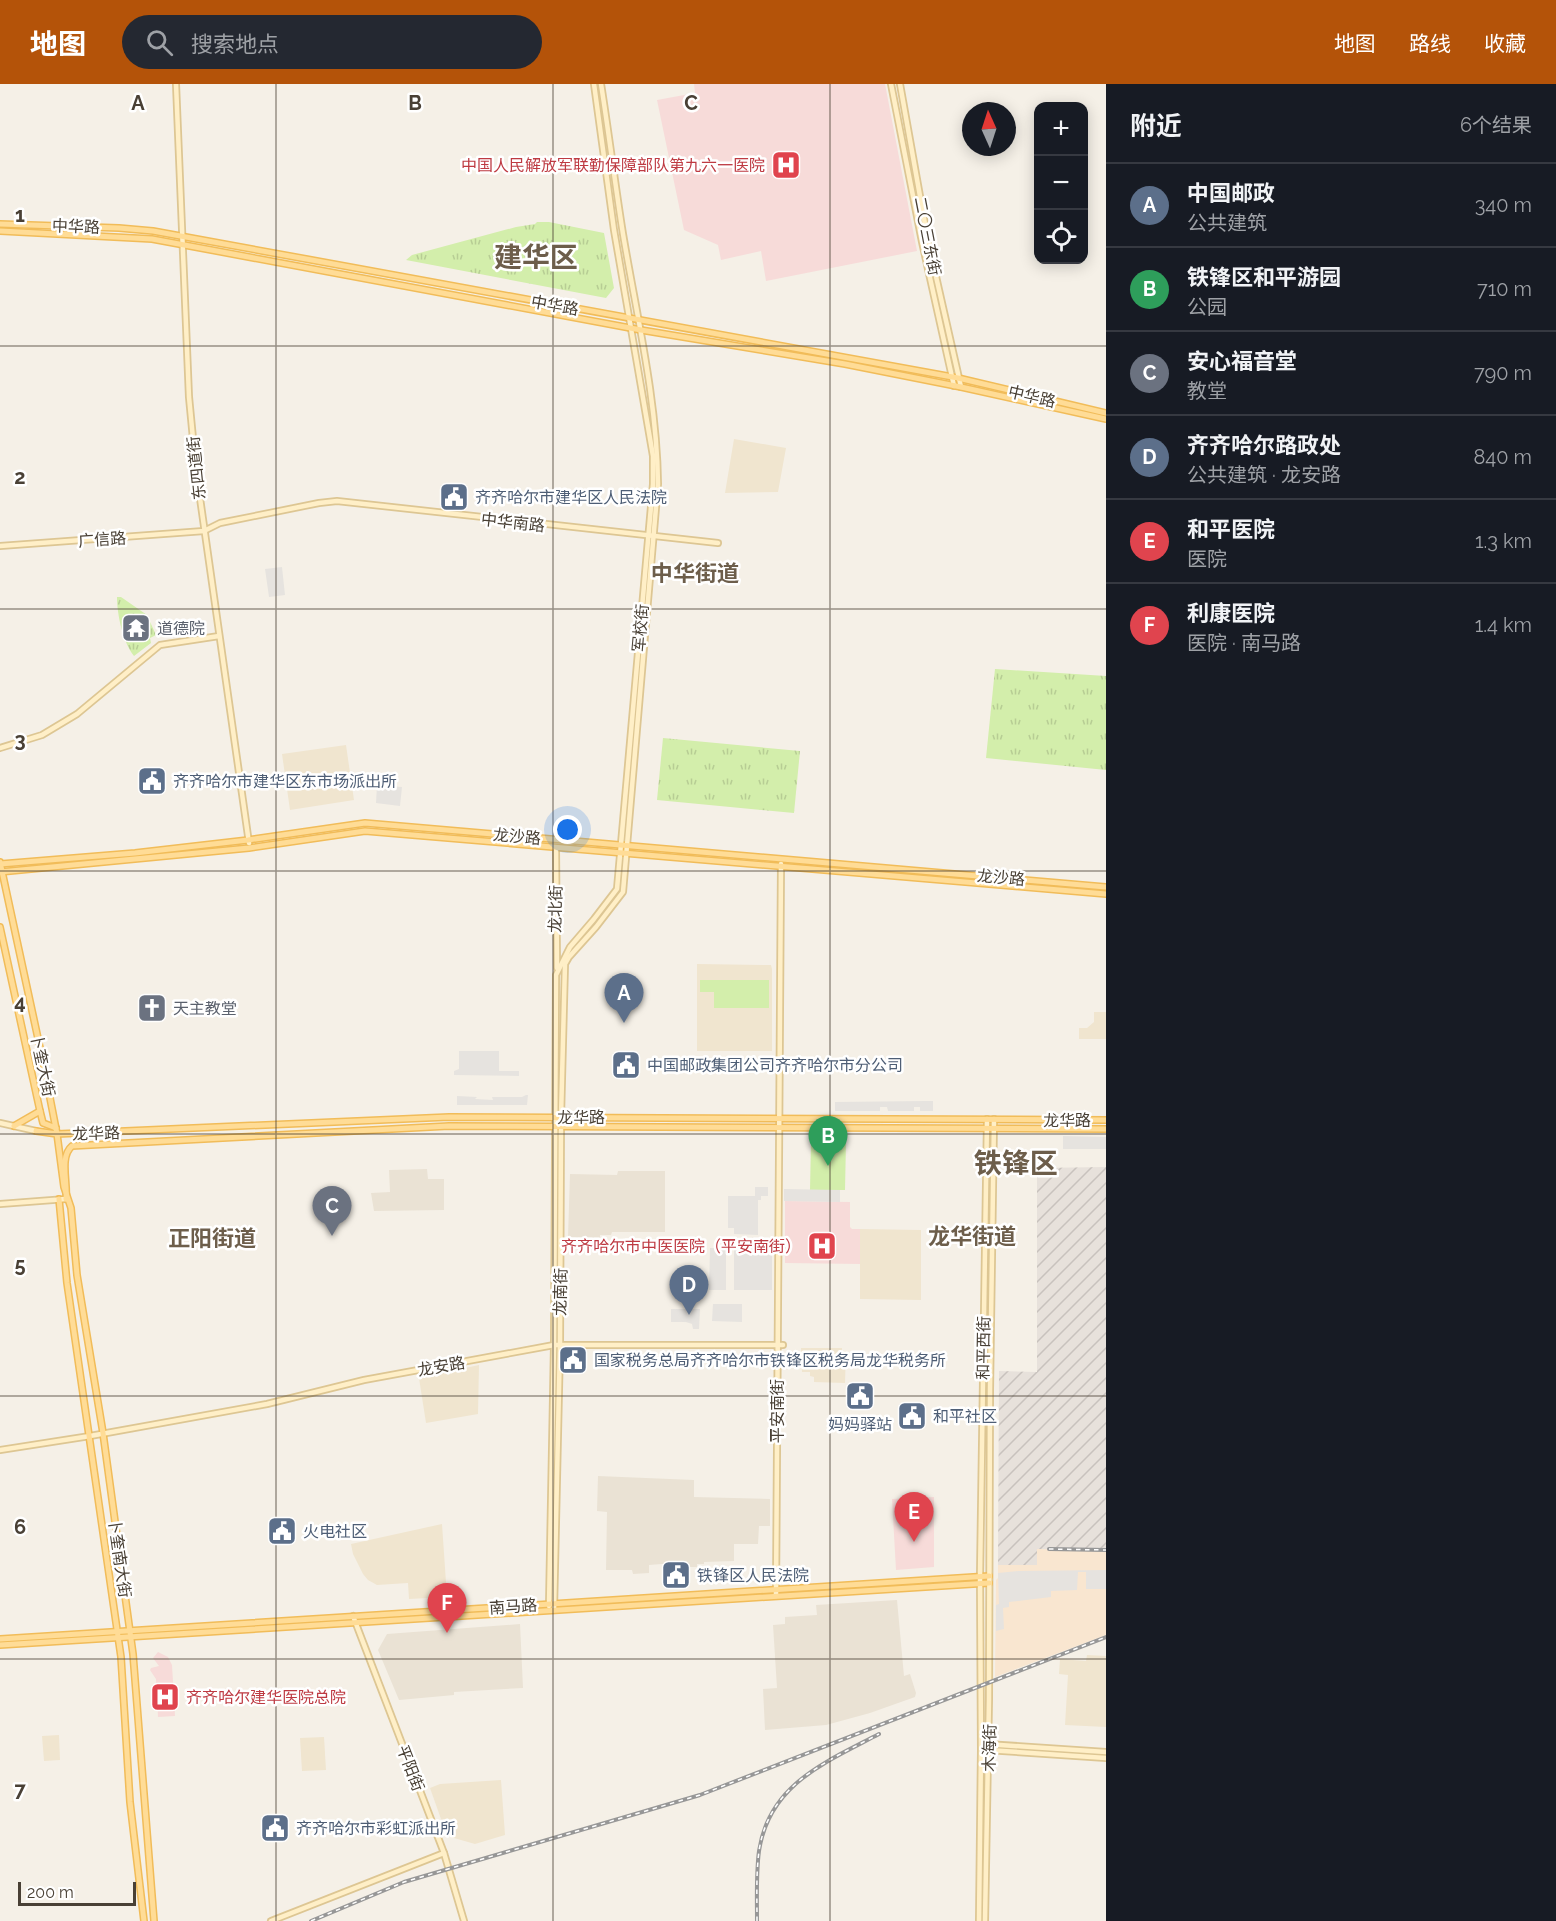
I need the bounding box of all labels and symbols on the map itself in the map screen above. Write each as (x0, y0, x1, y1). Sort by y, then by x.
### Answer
text: A (131, 91, 145, 115)
text: B (408, 91, 422, 115)
text: C (684, 91, 698, 115)
north arrow (962, 102, 1016, 156)
hospital icon: 中国人民解放军联勤保障部队第九六一医院 (770, 149, 802, 181)
place label: 中国人民解放军联勤保障部队第九六一医院 (461, 156, 765, 175)
street label: 二〇三东街 (911, 195, 944, 277)
text: 1 (15, 203, 25, 227)
street label: 中华路 (52, 216, 100, 237)
district label: 建华区 (494, 241, 578, 274)
street label: 中华路 (530, 292, 580, 319)
street label: 中华路 (1006, 382, 1057, 411)
street label: 东四道街 (184, 435, 209, 501)
text: 2 (14, 465, 26, 489)
public building icon: 齐齐哈尔市建华区人民法院 (438, 481, 470, 513)
place label: 齐齐哈尔市建华区人民法院 (475, 488, 667, 507)
street label: 中华南路 (480, 510, 546, 535)
street label: 广信路 (77, 528, 127, 551)
district label: 中华街道 (651, 560, 739, 586)
street label: 军校街 (629, 603, 652, 653)
temple icon: 道德院 (120, 612, 152, 644)
place label: 道德院 (157, 619, 205, 638)
text: 3 (14, 728, 26, 752)
public building icon: 齐齐哈尔市建华区东市场派出所 (136, 765, 168, 797)
place label: 齐齐哈尔市建华区东市场派出所 (173, 772, 397, 791)
your location (553, 815, 582, 844)
street label: 龙沙路 (492, 825, 542, 848)
street label: 龙沙路 (976, 866, 1026, 889)
street label: 龙北街 (546, 885, 565, 933)
pin: A (604, 974, 644, 1023)
text: 4 (14, 990, 26, 1014)
church icon: 天主教堂 (136, 992, 168, 1024)
place label: 天主教堂 (173, 999, 237, 1018)
street label: 卜奎大街 (27, 1032, 58, 1098)
public building icon: 中国邮政集团公司齐齐哈尔市分公司 (610, 1049, 642, 1081)
place label: 中国邮政集团公司齐齐哈尔市分公司 (647, 1056, 903, 1075)
street label: 龙华路 (557, 1108, 605, 1127)
street label: 龙华路 (1043, 1111, 1091, 1130)
pin: B (808, 1116, 848, 1166)
street label: 龙华路 (72, 1123, 120, 1144)
district label: 铁锋区 (974, 1147, 1058, 1180)
pin: C (312, 1186, 352, 1236)
district label: 龙华街道 (928, 1223, 1016, 1249)
district label: 正阳街道 (168, 1225, 256, 1251)
hospital icon: 齐齐哈尔市中医医院（平安南街） (806, 1230, 838, 1262)
place label: 齐齐哈尔市中医医院（平安南街） (561, 1237, 801, 1256)
text: 5 (14, 1253, 26, 1277)
pin: D (670, 1266, 708, 1315)
street label: 龙南街 (551, 1268, 570, 1316)
street label: 和平西街 (973, 1316, 994, 1380)
public building icon: 国家税务总局齐齐哈尔市铁锋区税务局龙华税务所 (557, 1344, 589, 1376)
place label: 国家税务总局齐齐哈尔市铁锋区税务局龙华税务所 (594, 1351, 946, 1370)
street label: 龙安路 (416, 1353, 466, 1380)
street label: 平安南街 (768, 1379, 787, 1443)
public building icon: 妈妈驿站 (844, 1380, 876, 1412)
public building icon: 和平社区 (896, 1400, 928, 1432)
place label: 和平社区 (933, 1407, 997, 1426)
place label: 妈妈驿站 (828, 1415, 892, 1434)
pin: E (894, 1492, 934, 1542)
text: 6 (14, 1515, 26, 1539)
public building icon: 火电社区 (266, 1515, 298, 1547)
street label: 卜奎南大街 (105, 1517, 134, 1599)
place label: 火电社区 (303, 1522, 367, 1541)
public building icon: 铁锋区人民法院 (660, 1559, 692, 1591)
place label: 铁锋区人民法院 (697, 1566, 809, 1585)
pin: F (428, 1584, 466, 1633)
street label: 南马路 (488, 1595, 538, 1618)
hospital icon: 齐齐哈尔建华医院总院 (149, 1681, 181, 1713)
place label: 齐齐哈尔建华医院总院 (186, 1688, 346, 1707)
street label: 木海街 (980, 1724, 999, 1772)
street label: 平阳街 (393, 1742, 428, 1794)
text: 7 (14, 1778, 26, 1802)
public building icon: 齐齐哈尔市彩虹派出所 (259, 1812, 291, 1844)
place label: 齐齐哈尔市彩虹派出所 (296, 1819, 456, 1838)
scale bar (18, 1879, 136, 1906)

